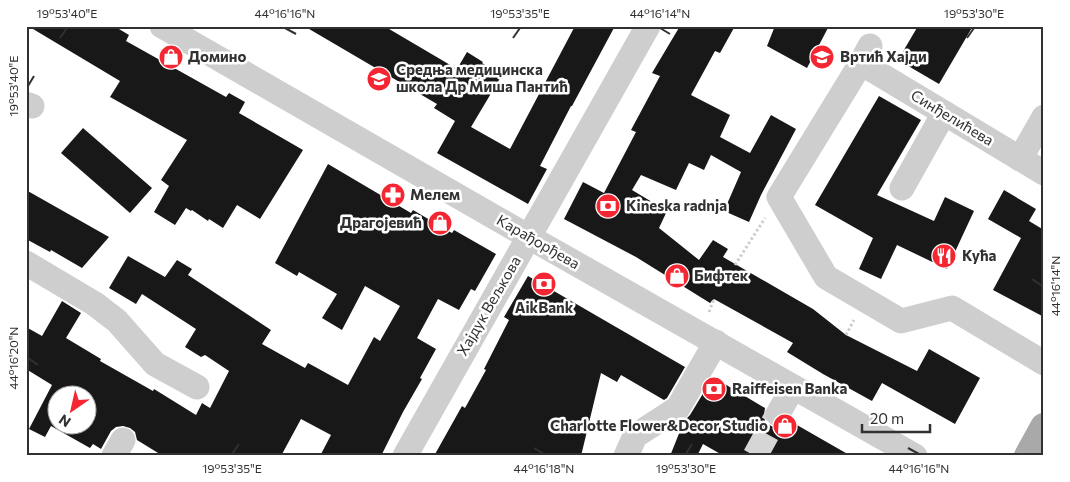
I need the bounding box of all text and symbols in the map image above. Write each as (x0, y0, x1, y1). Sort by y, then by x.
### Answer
text: 19°53'40"E (37, 6, 97, 20)
text: 44°16'16"N (255, 6, 315, 20)
text: 19°53'35"E (490, 6, 550, 20)
text: 44°16'14"N (630, 6, 690, 20)
text: 19°53'30"E (944, 6, 1004, 20)
shop icon: Домино (158, 44, 184, 70)
school or university icon: Вртић Хајди (809, 44, 835, 70)
place label: Домино (188, 47, 247, 65)
place label: Вртић Хајди (840, 47, 927, 65)
text: 19°53'40"E (6, 56, 20, 116)
place label: Средња медицинска школа Др Миша Пантић (396, 60, 568, 95)
school or university icon: Средња медицинска школа Др Миша Пантић (366, 66, 392, 92)
street label: Синђелићева (908, 85, 997, 149)
pharmacy icon: Мелем (380, 182, 406, 208)
place label: Мелем (410, 185, 460, 203)
bank icon: Kineska radnja (595, 193, 621, 219)
place label: Kineska radnja (626, 196, 727, 214)
shop icon: Драгојевић (427, 210, 453, 236)
street label: Карађорђева (494, 210, 583, 272)
place label: Драгојевић (340, 213, 422, 231)
restaurant icon: Кућа (931, 243, 957, 269)
place label: Кућа (962, 246, 997, 264)
street label: Хајдук Вељкова (452, 253, 524, 358)
text: 44°16'14"N (1048, 256, 1062, 316)
shop icon: Бифтек (664, 263, 690, 289)
place label: Бифтек (694, 266, 749, 284)
bank icon: AikBank (531, 271, 557, 297)
place label: AikBank (515, 298, 574, 316)
text: 44°16'20"N (6, 327, 20, 389)
bank icon: Raiffeisen Banka (701, 376, 727, 402)
place label: Raiffeisen Banka (732, 379, 848, 397)
north arrow (48, 384, 98, 434)
scale bar (862, 402, 930, 434)
text: 20 m (870, 409, 904, 427)
text: N (55, 411, 74, 431)
shop icon: Charlotte Flower&Decor Studio (772, 413, 798, 439)
place label: Charlotte Flower&Decor Studio (550, 416, 768, 434)
text: 19°53'35"E (202, 461, 262, 475)
text: 44°16'18"N (514, 461, 574, 475)
text: 19°53'30"E (656, 461, 716, 475)
text: 44°16'16"N (889, 461, 949, 475)

